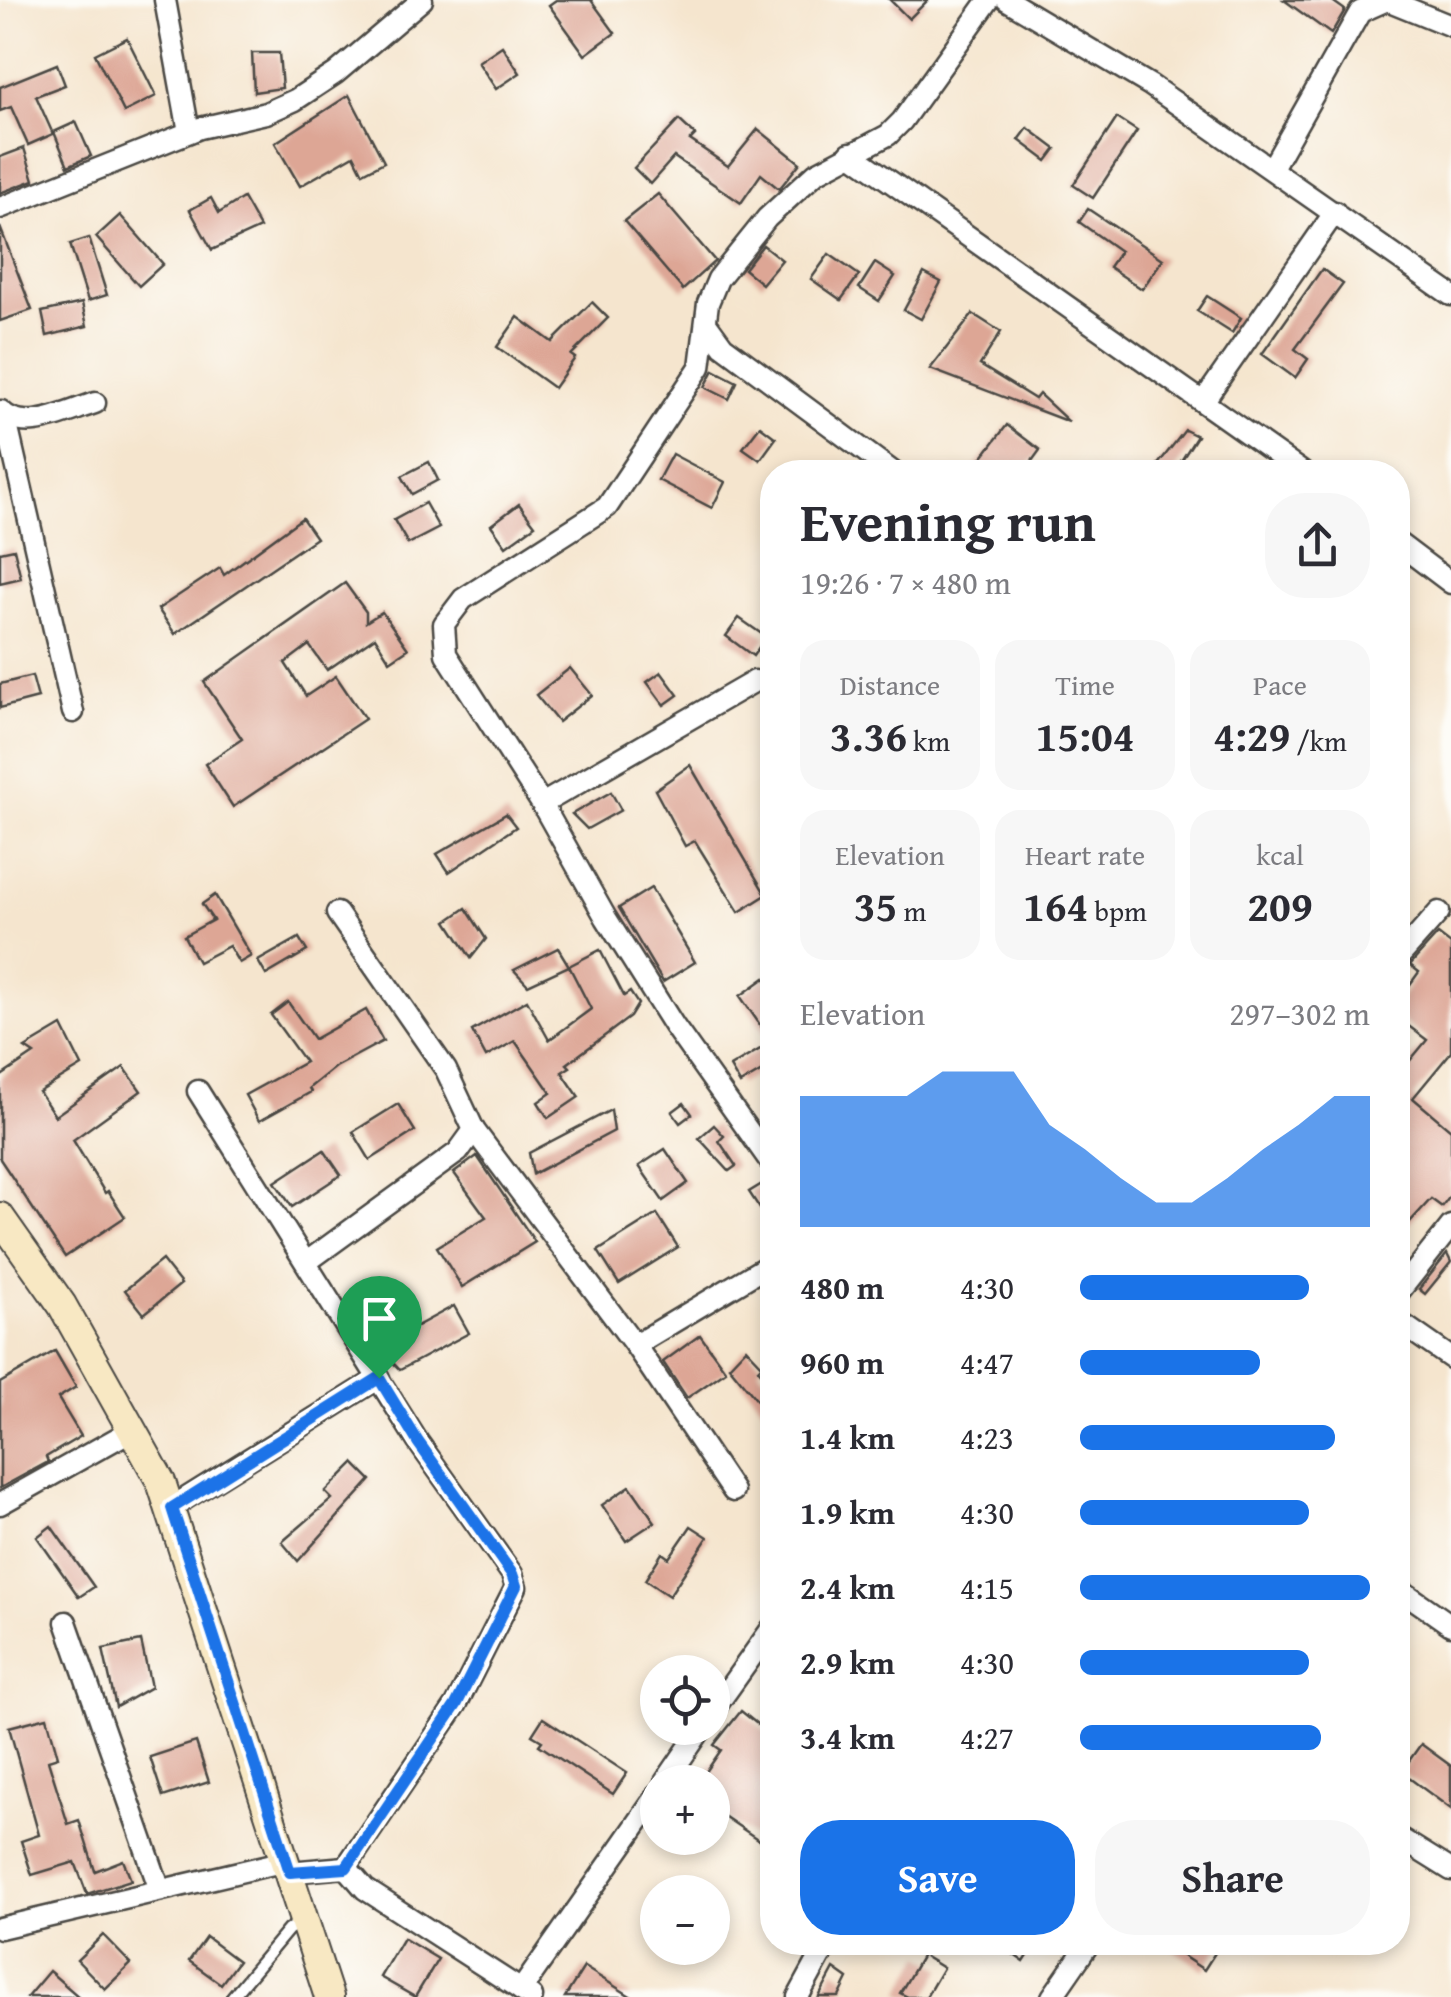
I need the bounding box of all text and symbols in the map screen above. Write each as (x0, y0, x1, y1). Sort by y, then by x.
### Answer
text: Evening run (800, 481, 1096, 561)
button: share (1265, 493, 1370, 598)
text: 19:26 · 7 × 480 m (800, 559, 1011, 606)
text: Distance (840, 664, 940, 705)
text: Time (1055, 664, 1115, 705)
text: Pace (1253, 664, 1307, 705)
text: 3.36 (830, 705, 907, 766)
text: 15:04 (1036, 705, 1134, 766)
text: 4:29 (1213, 705, 1290, 766)
text: km (907, 720, 950, 761)
text: /km (1290, 720, 1347, 761)
text: Elevation (835, 834, 945, 875)
text: Heart rate (1025, 834, 1145, 875)
text: kcal (1256, 834, 1304, 875)
text: 35 (854, 875, 897, 936)
text: 164 (1023, 875, 1088, 936)
text: 209 (1247, 875, 1313, 936)
text: m (897, 890, 926, 931)
text: bpm (1088, 890, 1147, 931)
text: Elevation (800, 990, 925, 1037)
text: 297–302 m (1229, 990, 1370, 1037)
text: 480 m (800, 1264, 884, 1311)
text: 4:30 (960, 1264, 1014, 1311)
pin (337, 1276, 422, 1379)
icon: arrive (352, 1291, 407, 1346)
text: 960 m (800, 1339, 884, 1386)
text: 4:47 (960, 1339, 1014, 1386)
text: 1.4 km (800, 1414, 895, 1461)
text: 4:23 (960, 1414, 1014, 1461)
text: 1.9 km (800, 1489, 895, 1536)
text: 4:30 (960, 1489, 1014, 1536)
text: 2.4 km (800, 1564, 895, 1611)
text: 4:15 (960, 1564, 1014, 1611)
text: 2.9 km (800, 1639, 895, 1686)
text: 4:30 (960, 1639, 1014, 1686)
map controls (640, 1655, 730, 1965)
button: locate (640, 1655, 730, 1745)
text: 3.4 km (800, 1714, 895, 1761)
text: 4:27 (960, 1714, 1014, 1761)
button: + (640, 1765, 730, 1855)
button: Save (800, 1820, 1075, 1935)
button: Share (1095, 1820, 1370, 1935)
button: − (640, 1875, 730, 1965)

